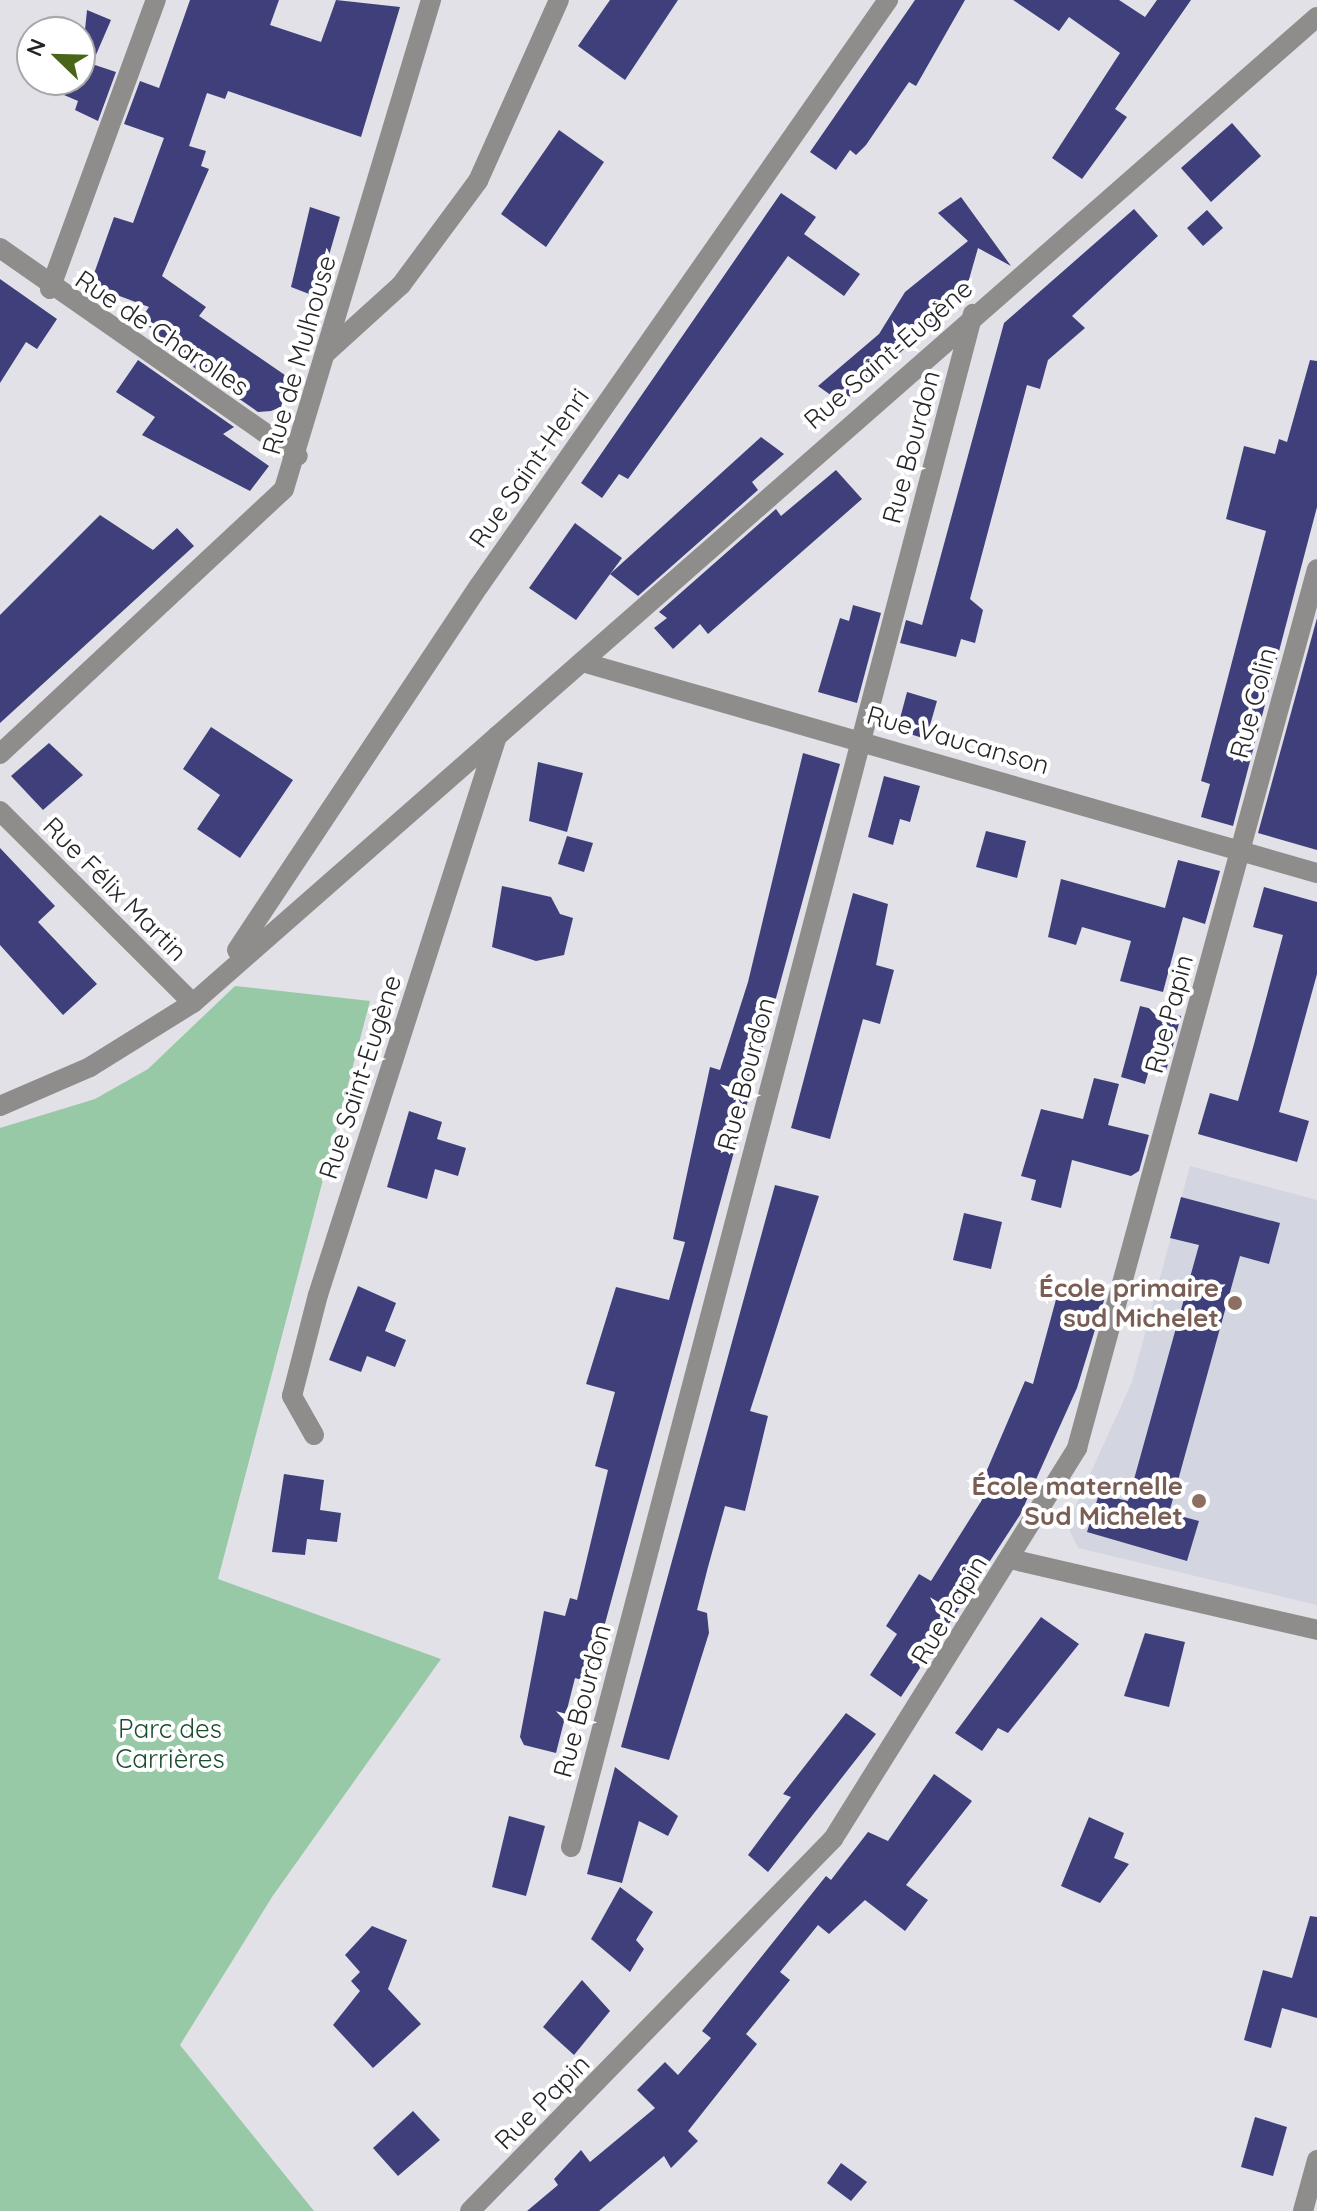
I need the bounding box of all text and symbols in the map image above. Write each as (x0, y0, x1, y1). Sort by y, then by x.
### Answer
north arrow (16, 16, 96, 96)
text: N (20, 34, 52, 60)
street label: Rue de Mulhouse (256, 252, 342, 458)
street label: Rue de Charolles (69, 263, 255, 403)
street label: Rue Saint-Eugène (797, 272, 979, 436)
street label: Rue Bourdon (876, 367, 946, 527)
street label: Rue Saint-Henri (462, 382, 596, 554)
street label: Rue Colin (1223, 644, 1283, 762)
street label: Rue Vaucanson (863, 699, 1053, 781)
street label: Rue Félix Martin (37, 811, 193, 967)
street label: Rue Papin (1138, 951, 1200, 1077)
street label: Rue Saint-Eugène (312, 971, 408, 1183)
street label: Rue Bourdon (711, 994, 781, 1154)
place label: École primaire sud Michelet (1039, 1272, 1219, 1334)
marker: École primaire sud Michelet (1226, 1294, 1244, 1312)
place label: École maternelle Sud Michelet (972, 1470, 1183, 1532)
marker: École maternelle Sud Michelet (1190, 1492, 1208, 1510)
street label: Rue Papin (904, 1550, 994, 1670)
street label: Rue Bourdon (547, 1621, 617, 1781)
park label: Parc des Carrières (115, 1713, 225, 1774)
street label: Rue Papin (488, 2048, 596, 2156)

